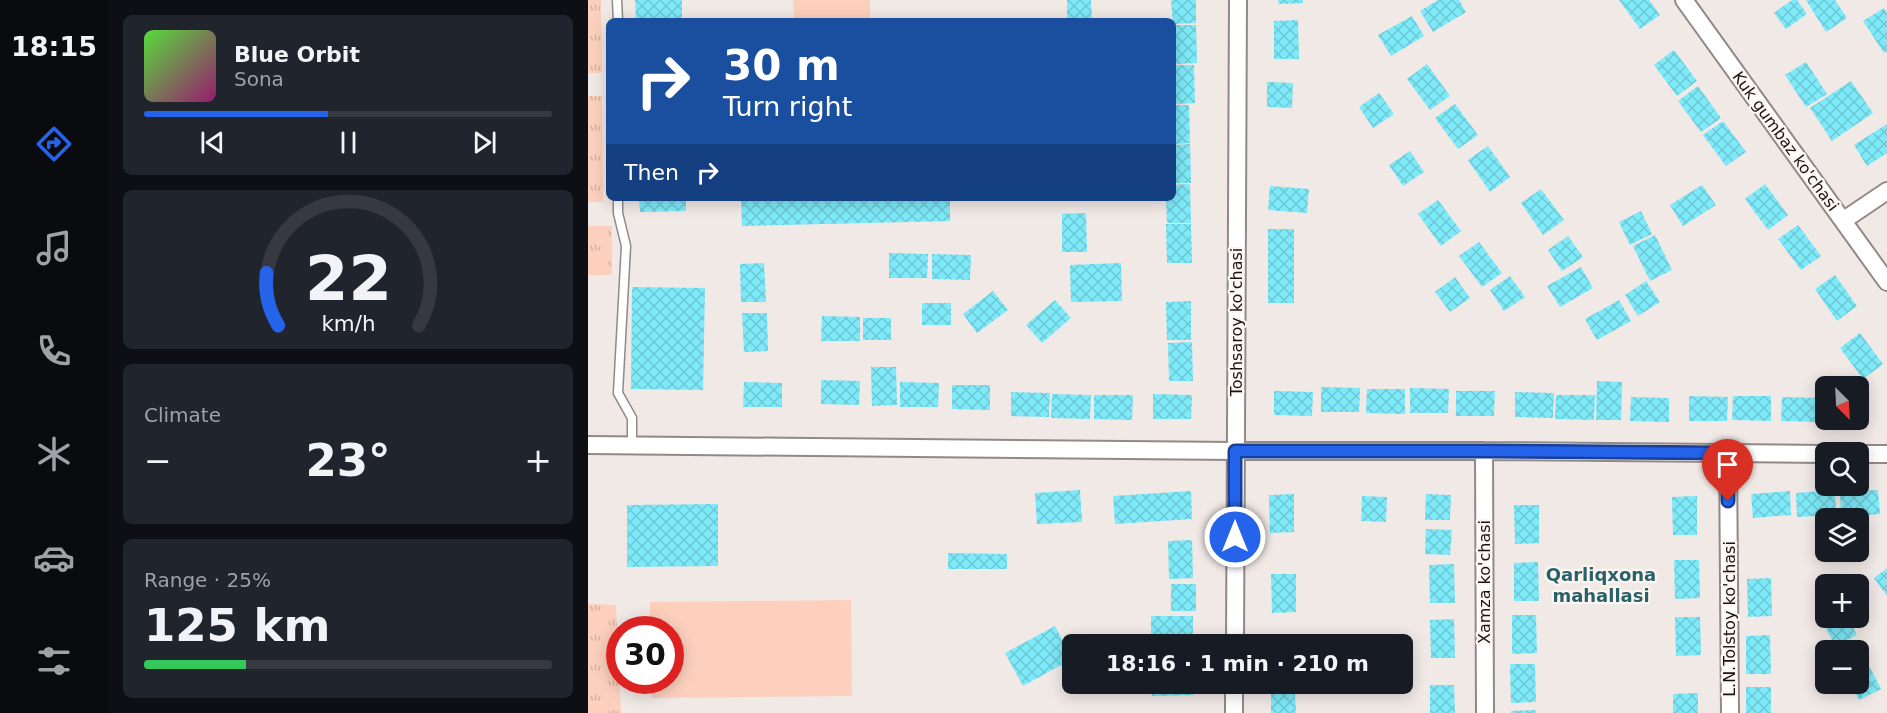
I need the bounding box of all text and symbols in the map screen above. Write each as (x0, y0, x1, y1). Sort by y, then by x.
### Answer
text: 18:15 (11, 31, 97, 62)
text: 30 m (723, 41, 840, 90)
text: Blue Orbit (234, 42, 360, 67)
icon: right (624, 42, 702, 120)
text: Sona (234, 67, 284, 91)
street label: Kuk gumbaz ko'chasi (1729, 68, 1843, 215)
text: Turn right (723, 91, 852, 122)
icon: directions (33, 123, 75, 165)
icon: previous (196, 126, 229, 159)
icon: pause (332, 126, 365, 159)
icon: next (468, 126, 501, 159)
icon: right (691, 156, 724, 189)
text: Then (624, 160, 679, 185)
icon: music (33, 227, 75, 269)
text: 22 (305, 242, 391, 315)
street label: Toshsaroy ko'chasi (1227, 248, 1246, 397)
text: km/h (321, 312, 375, 337)
icon: phone (33, 330, 75, 372)
north arrow (1815, 376, 1869, 430)
map controls (1815, 376, 1869, 694)
text: Climate (144, 403, 221, 427)
icon: climate (33, 433, 75, 475)
text: 23° (305, 434, 391, 487)
pin (1702, 439, 1753, 501)
text: − (144, 441, 172, 480)
text: + (524, 441, 552, 480)
button: search (1815, 442, 1869, 496)
icon: arrive (1711, 448, 1744, 481)
position arrow (1203, 505, 1267, 569)
button: layers (1815, 508, 1869, 562)
street label: Xamza ko'chasi (1475, 520, 1494, 644)
icon: car (33, 537, 75, 579)
street label: L.N.Tolstoy ko'chasi (1720, 541, 1739, 697)
district label: Qarliqxona mahallasi (1546, 564, 1656, 606)
text: Range · 25% (144, 568, 271, 592)
button: + (1815, 574, 1869, 628)
text: 125 km (144, 599, 330, 652)
speed limit sign: 30 (606, 616, 684, 694)
icon: filters (33, 640, 75, 682)
button: − (1815, 640, 1869, 694)
text: 18:16 · 1 min · 210 m (1106, 651, 1369, 676)

